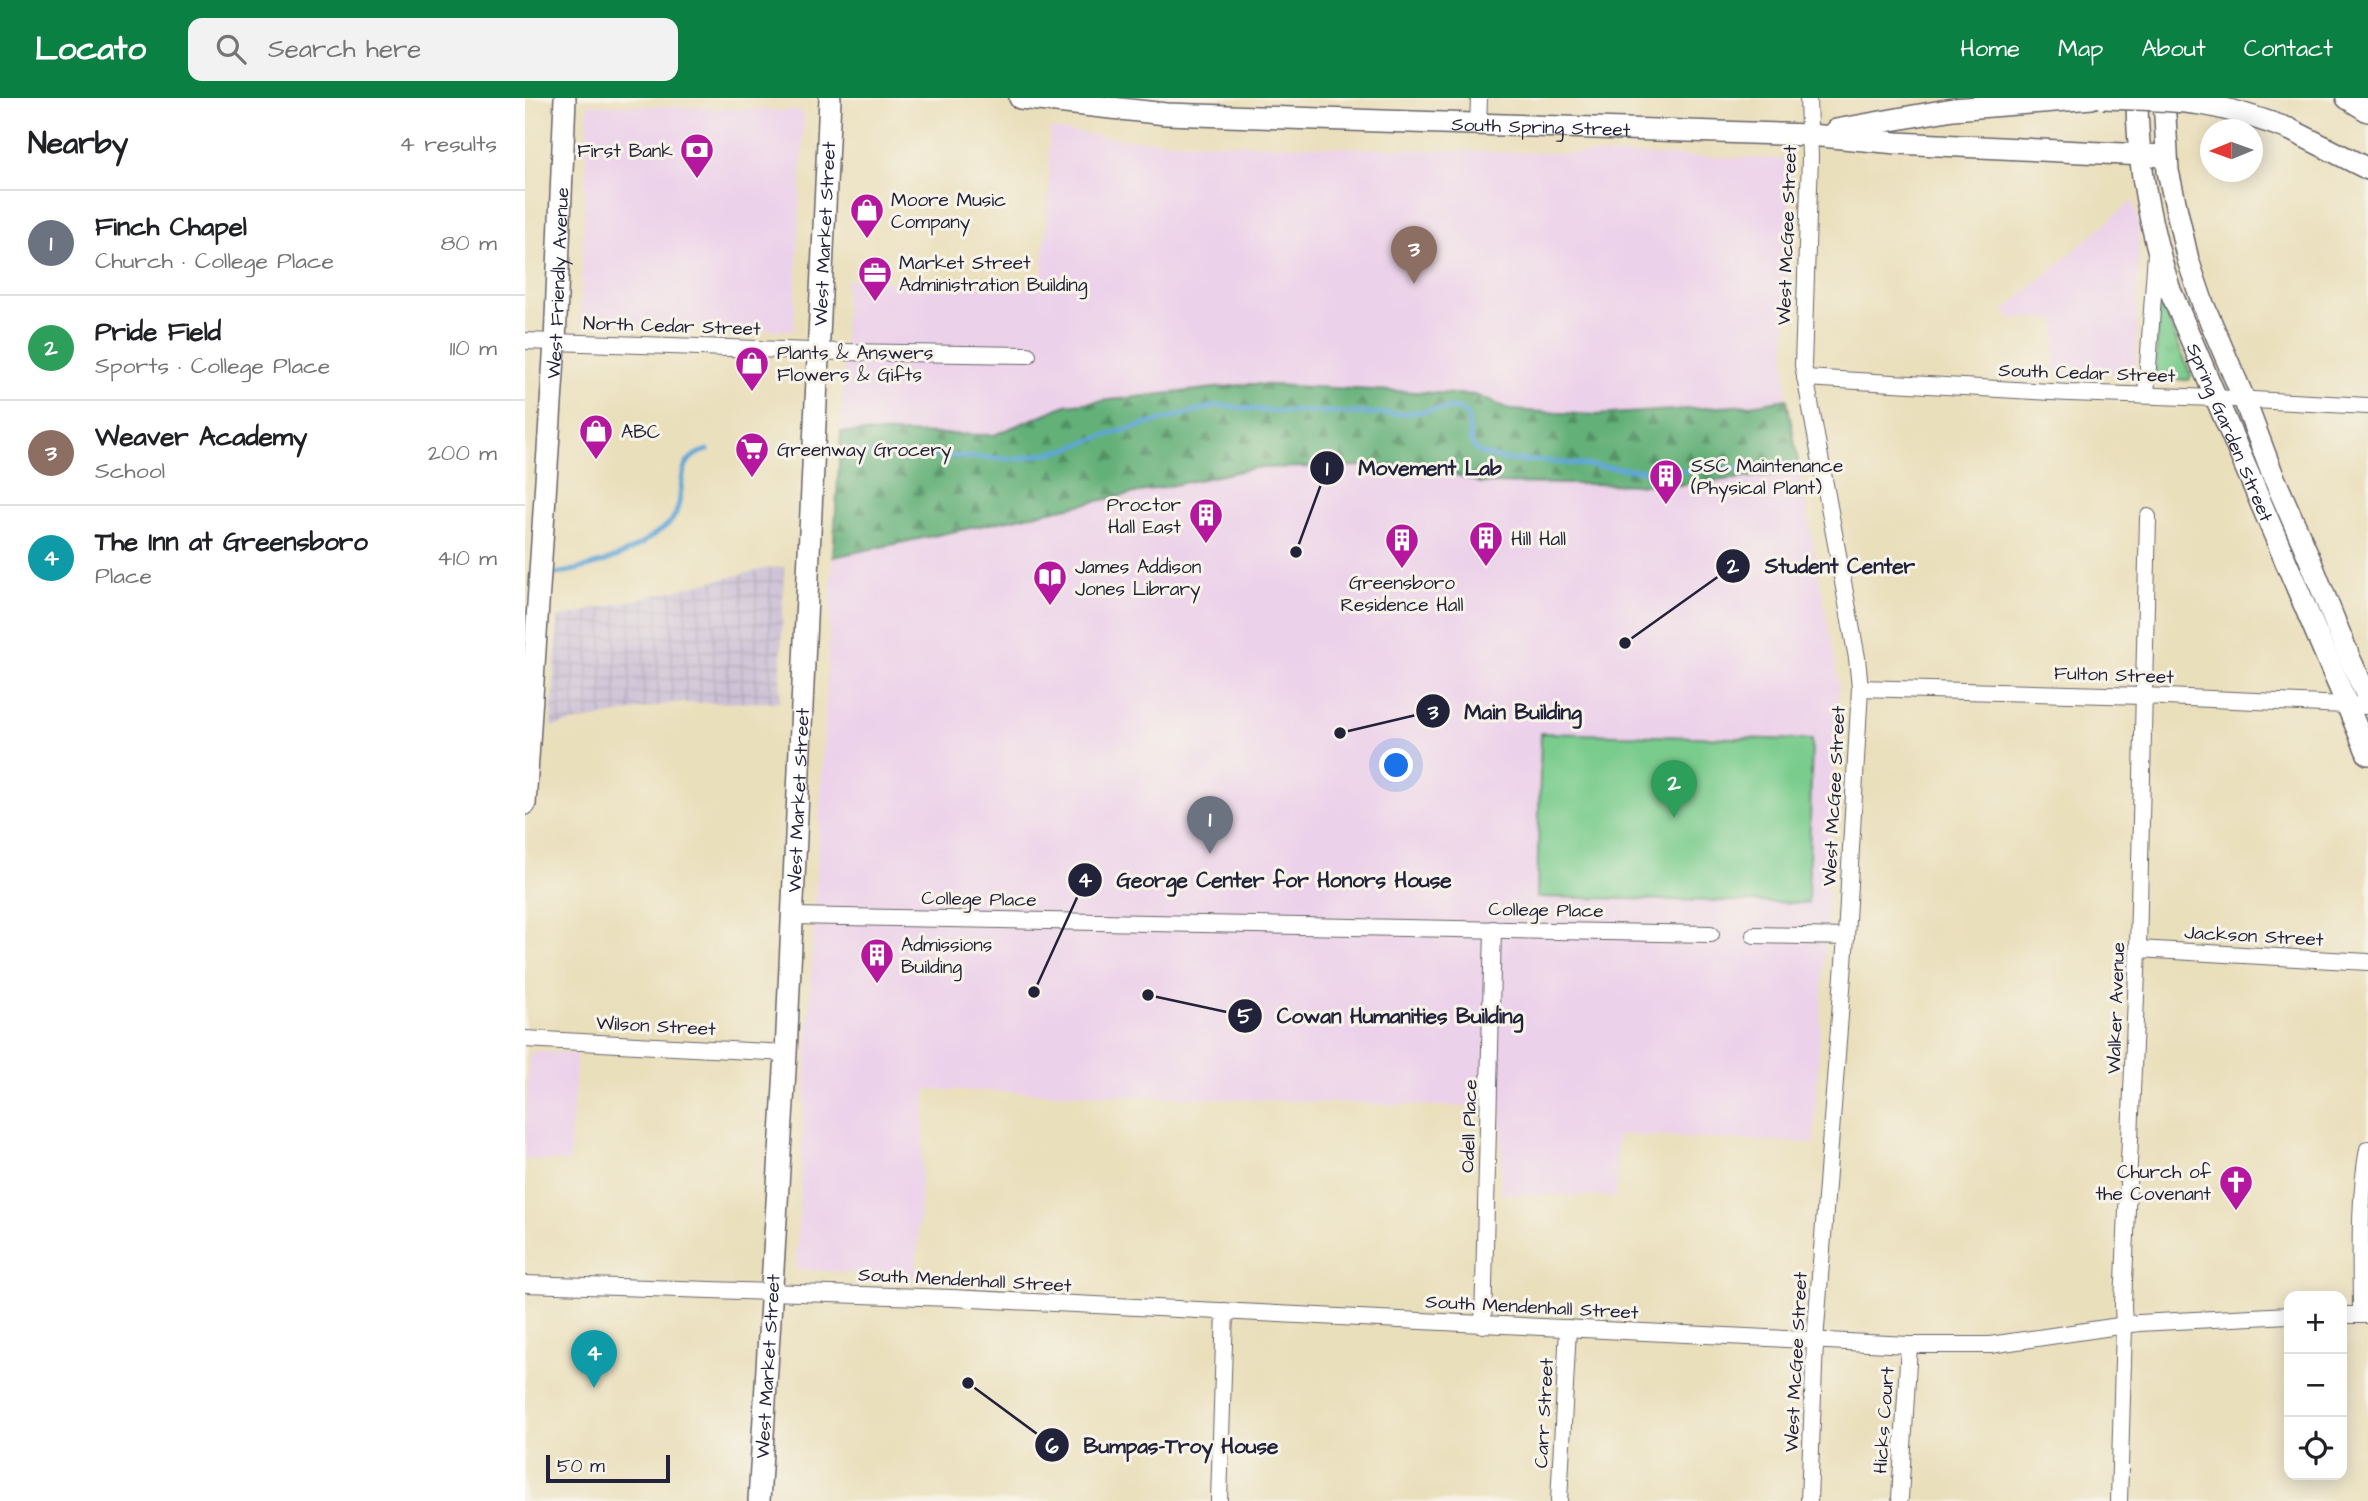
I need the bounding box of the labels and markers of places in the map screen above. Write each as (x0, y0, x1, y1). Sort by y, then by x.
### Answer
bank icon: First Bank (678, 131, 716, 180)
place label: First Bank (577, 138, 673, 165)
place label: Moore Music Company (891, 187, 1006, 237)
shop icon: Moore Music Company (848, 191, 886, 240)
pin: 3 (1391, 226, 1437, 284)
place label: Market Street Administration Building (899, 250, 1088, 300)
office icon: Market Street Administration Building (856, 254, 894, 303)
place label: Plants & Answers Flowers & Gifts (777, 340, 933, 389)
shop icon: Plants & Answers Flowers & Gifts (733, 344, 771, 393)
shop icon: ABC (577, 412, 615, 461)
place label: ABC (621, 419, 661, 446)
supermarket icon: Greenway Grocery (733, 430, 771, 479)
place label: Greenway Grocery (777, 437, 952, 465)
callout: Movement Lab (1310, 447, 1516, 489)
place label: SSC Maintenance (Physical Plant) (1691, 453, 1843, 503)
building icon: SSC Maintenance (Physical Plant) (1647, 457, 1685, 506)
place label: Proctor Hall East (1107, 492, 1182, 541)
building icon: Proctor Hall East (1187, 496, 1225, 545)
building icon: Hill Hall (1467, 519, 1505, 568)
building icon: Greensboro Residence Hall (1383, 521, 1421, 570)
place label: Hill Hall (1511, 526, 1566, 553)
callout: Student Center (1716, 545, 1929, 587)
place label: James Addison Jones Library (1075, 554, 1201, 604)
library icon: James Addison Jones Library (1031, 558, 1069, 607)
place label: Greensboro Residence Hall (1341, 570, 1463, 619)
callout: Main Building (1416, 690, 1596, 732)
pin: 2 (1651, 760, 1697, 818)
pin: 1 (1187, 796, 1233, 854)
callout: George Center for Honors House (1067, 859, 1465, 901)
place label: Admissions Building (901, 932, 992, 982)
building icon: Admissions Building (858, 936, 896, 985)
callout: Cowan Humanities Building (1228, 995, 1538, 1037)
place label: Church of the Covenant (2095, 1159, 2212, 1208)
church icon: Church of the Covenant (2217, 1163, 2255, 1212)
pin: 4 (571, 1330, 617, 1388)
callout: Bumpas-Troy House (1035, 1424, 1292, 1466)

